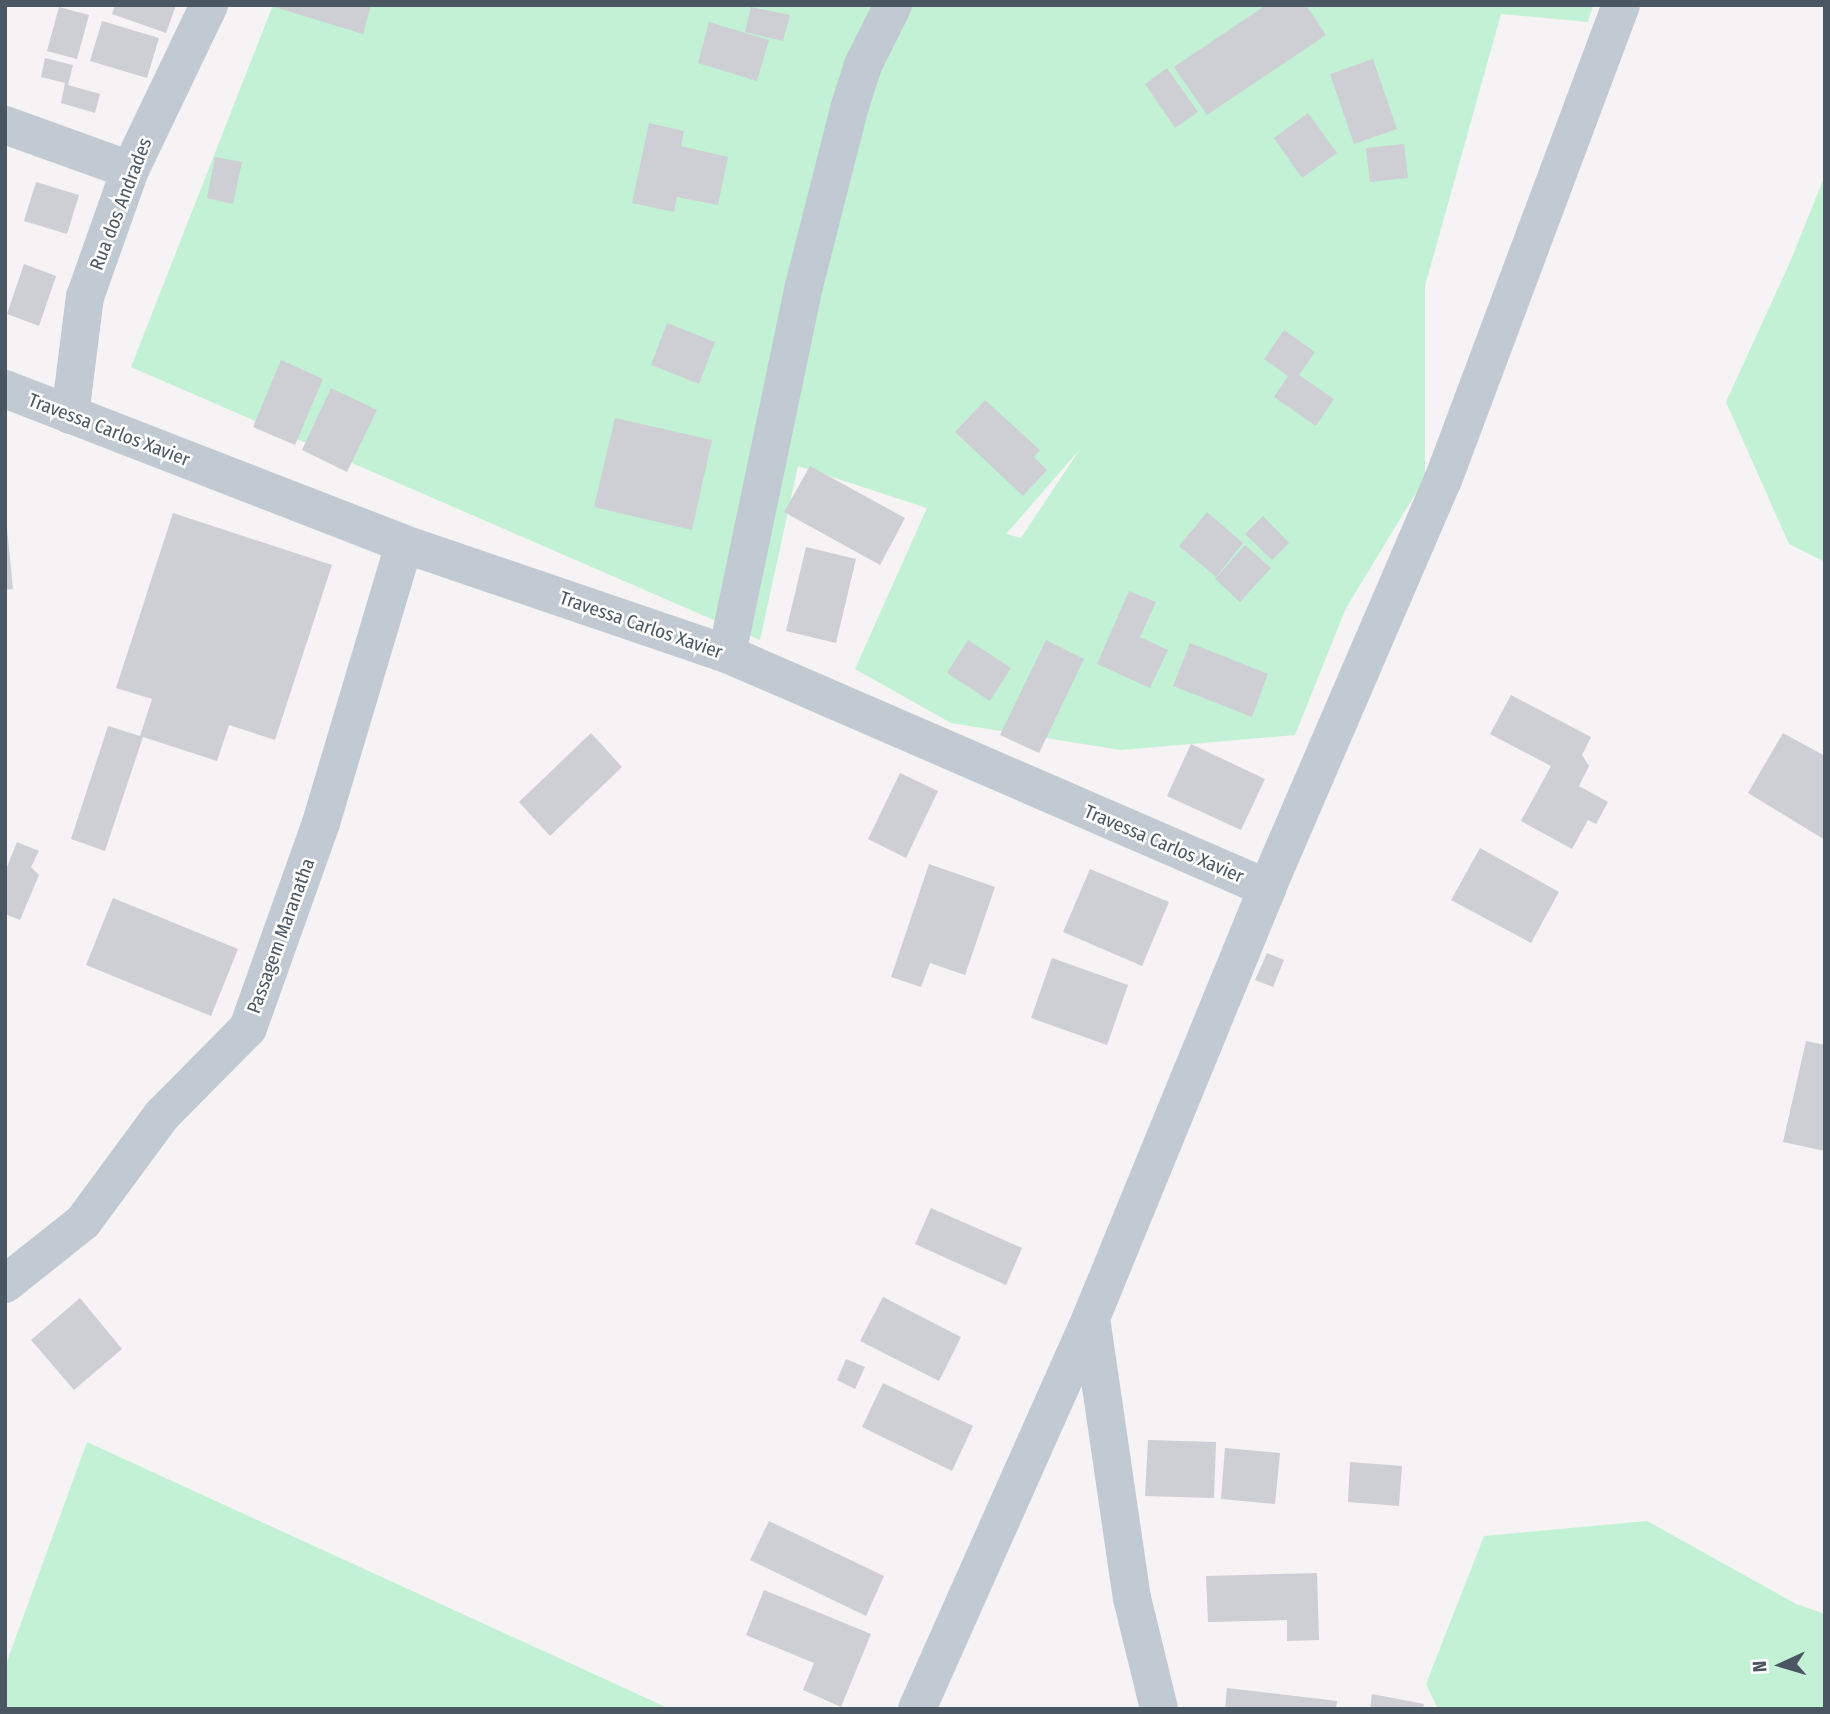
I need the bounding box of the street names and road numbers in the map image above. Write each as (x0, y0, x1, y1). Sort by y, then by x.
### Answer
street label: Rua dos Andrades (85, 135, 157, 273)
street label: Travessa Carlos Xavier (25, 389, 193, 471)
street label: Travessa Carlos Xavier (556, 586, 726, 664)
street label: Travessa Carlos Xavier (1081, 800, 1247, 888)
street label: Passagem Maranatha (242, 855, 320, 1017)

